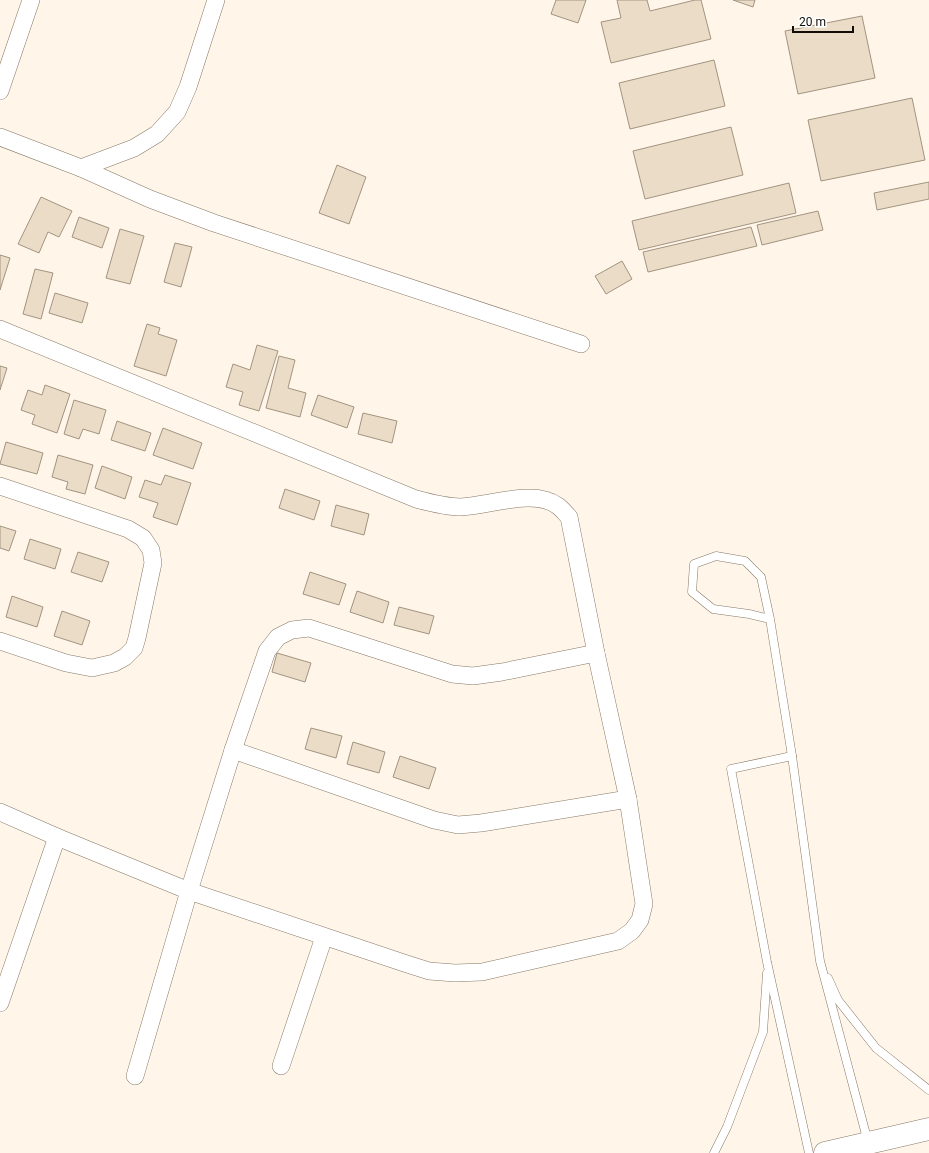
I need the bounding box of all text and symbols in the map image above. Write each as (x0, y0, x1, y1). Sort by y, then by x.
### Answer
scale bar (793, 8, 853, 34)
text: 20 m (799, 15, 826, 29)

